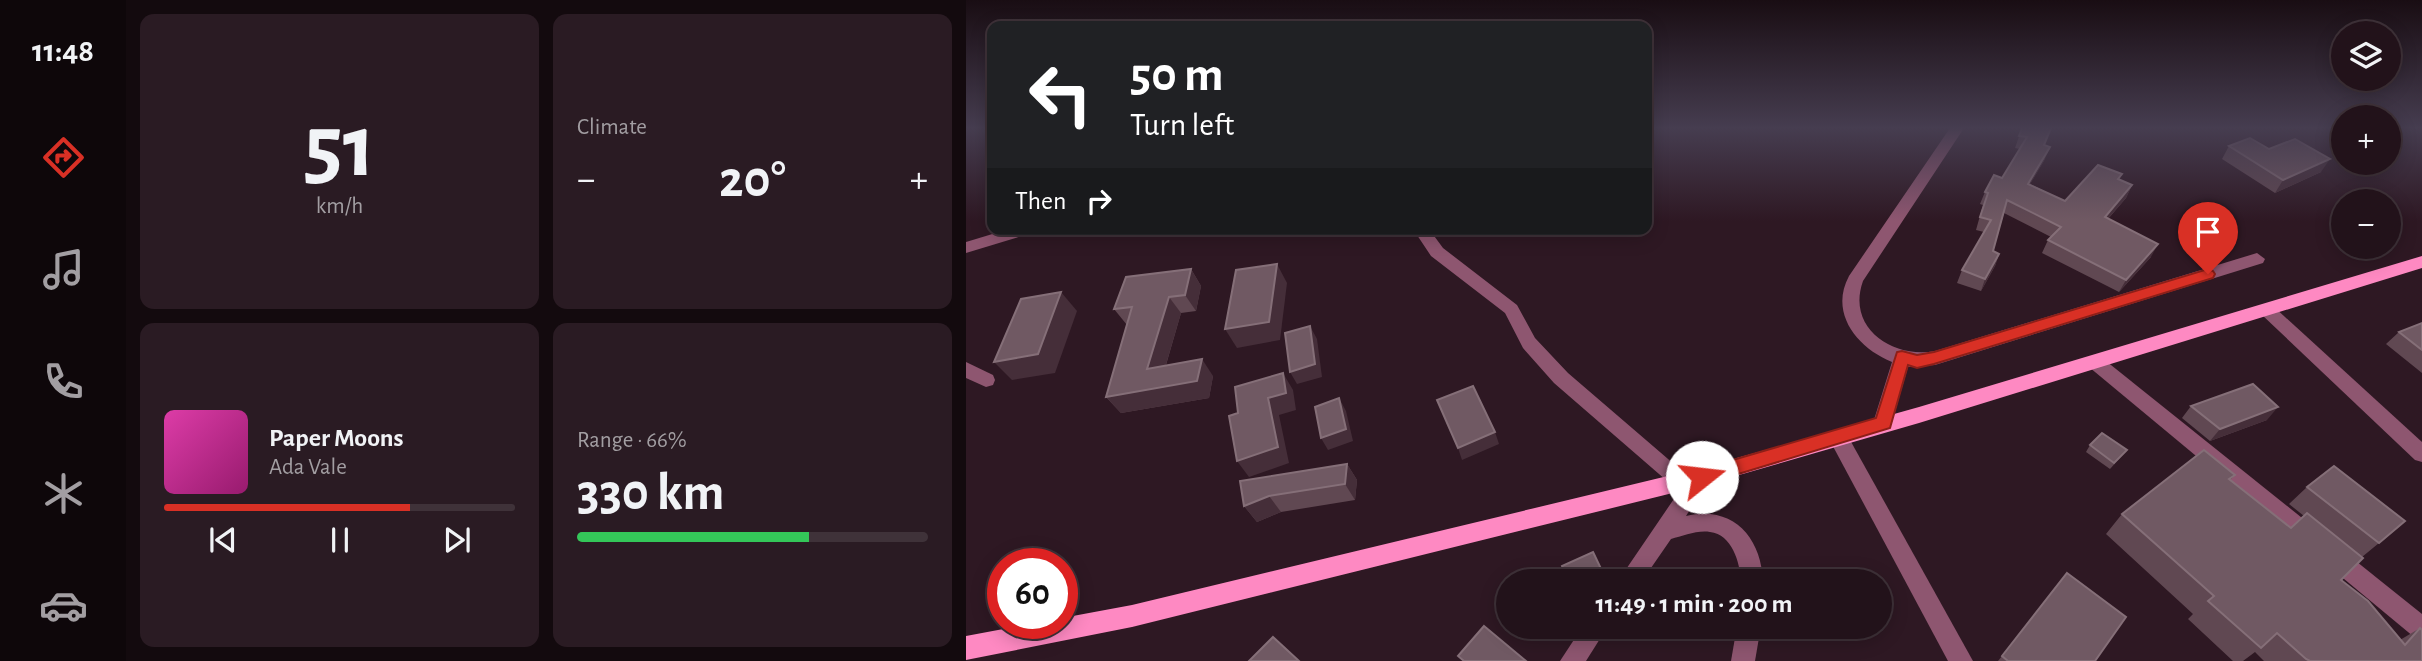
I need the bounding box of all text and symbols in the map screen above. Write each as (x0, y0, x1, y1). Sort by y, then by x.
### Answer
map controls (2331, 21, 2401, 259)
button: layers (2331, 21, 2401, 91)
text: 11:48 (32, 35, 94, 67)
icon: left (1015, 49, 1106, 140)
text: 50 m (1130, 51, 1224, 100)
text: 51 (303, 102, 376, 193)
button: + (2331, 105, 2401, 175)
text: Turn left (1130, 109, 1234, 141)
text: Climate (577, 116, 647, 139)
icon: directions (39, 133, 88, 182)
text: 20° (719, 154, 786, 206)
text: − (577, 161, 595, 199)
text: + (910, 161, 928, 199)
icon: right (1080, 182, 1118, 220)
text: Then (1015, 188, 1066, 214)
button: − (2331, 189, 2401, 259)
text: km/h (316, 195, 363, 218)
pin (2178, 202, 2238, 274)
icon: arrive (2189, 213, 2227, 251)
icon: music (39, 245, 88, 294)
icon: phone (39, 357, 88, 406)
text: Paper Moons (269, 425, 404, 451)
text: Range · 66% (577, 429, 687, 452)
position arrow (1665, 440, 1739, 514)
text: Ada Vale (269, 456, 347, 479)
text: 330 km (577, 467, 724, 519)
icon: climate (39, 469, 88, 518)
icon: previous (204, 521, 242, 559)
icon: pause (321, 521, 359, 559)
icon: next (438, 521, 476, 559)
speed limit sign: 60 (987, 548, 1078, 639)
icon: car (39, 581, 88, 630)
text: 11:49 · 1 min · 200 m (1596, 591, 1792, 617)

